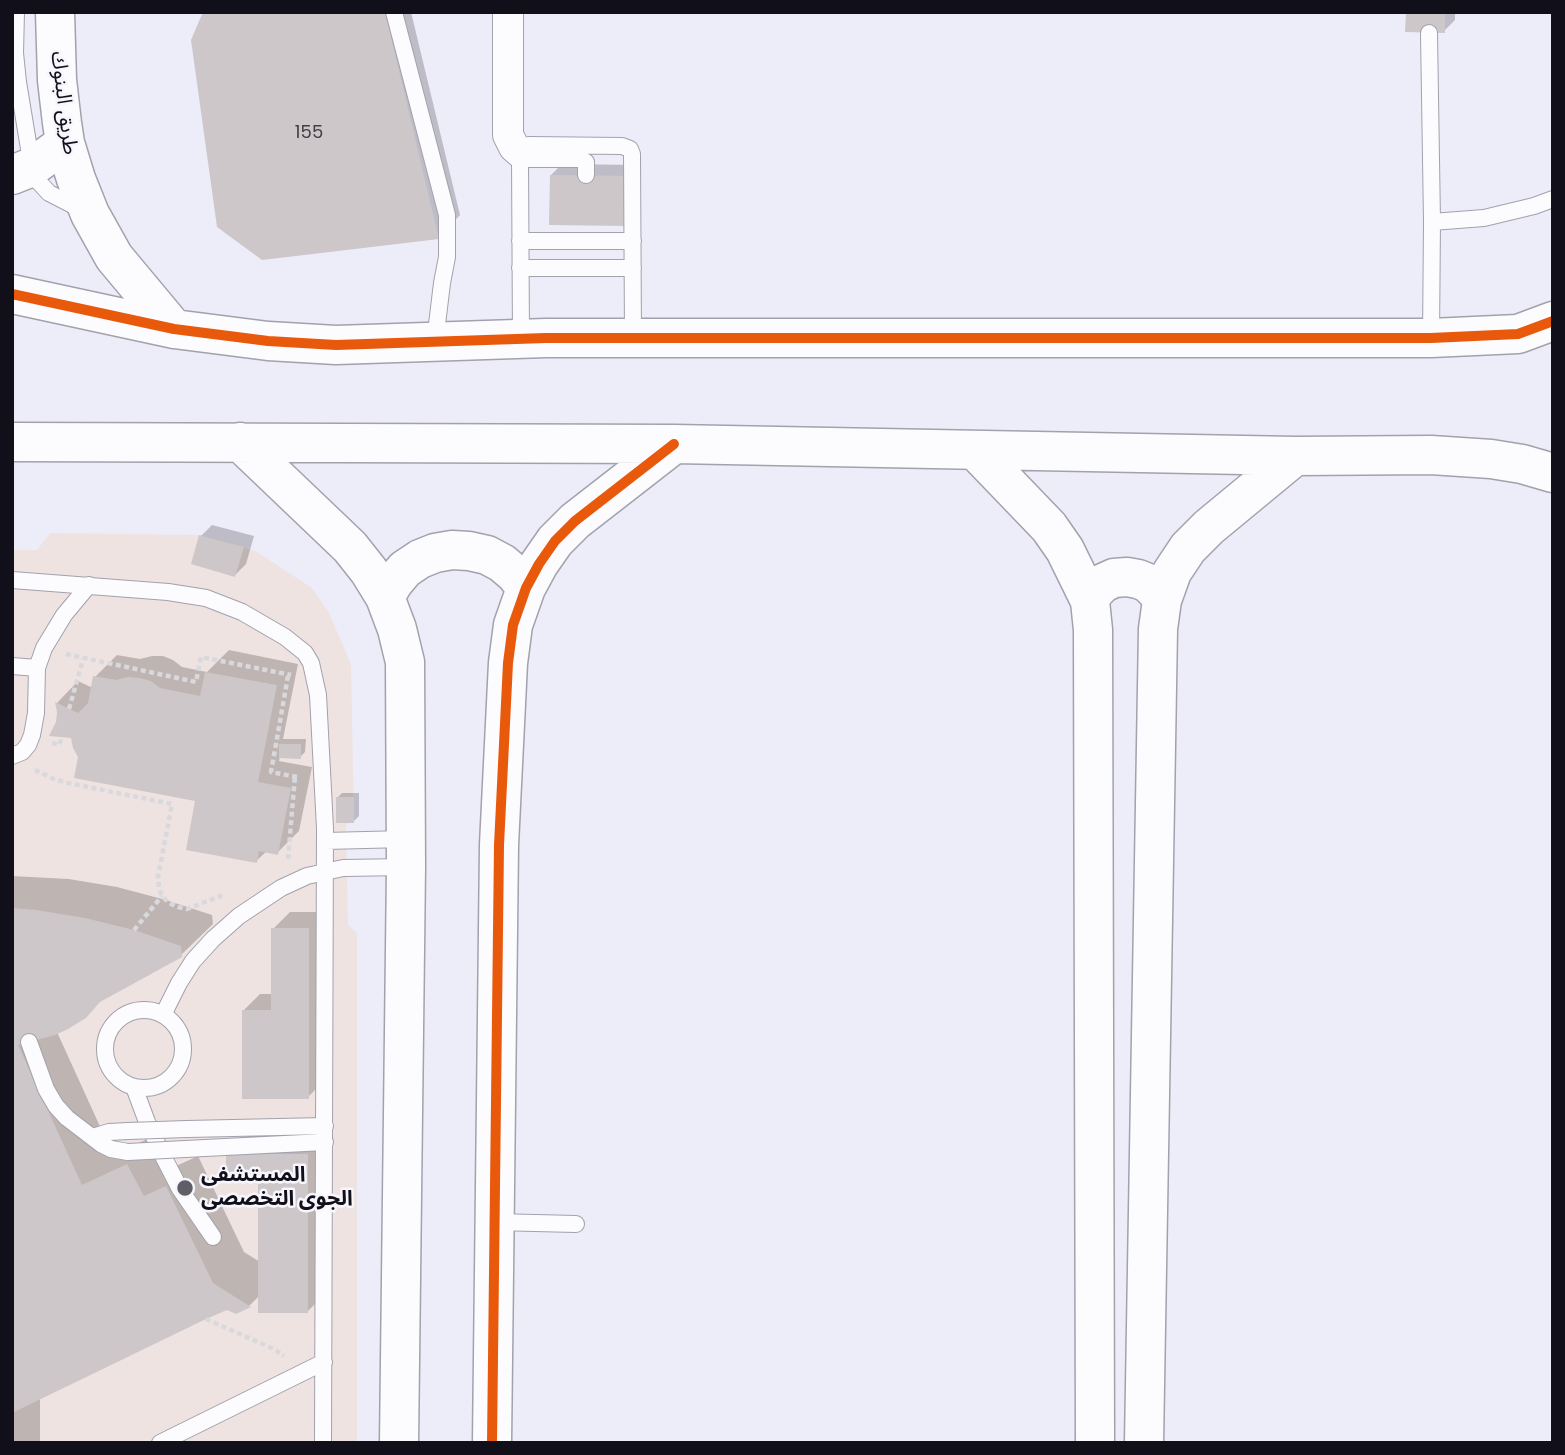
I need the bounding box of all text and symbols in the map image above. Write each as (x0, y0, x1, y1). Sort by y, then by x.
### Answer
street label: طريق البنوك (44, 50, 82, 156)
house number: 155 (295, 122, 323, 144)
place label: المستشفى الجوى التخصصى (201, 1163, 353, 1213)
marker: المستشفى الجوى التخصصى (175, 1178, 195, 1198)

